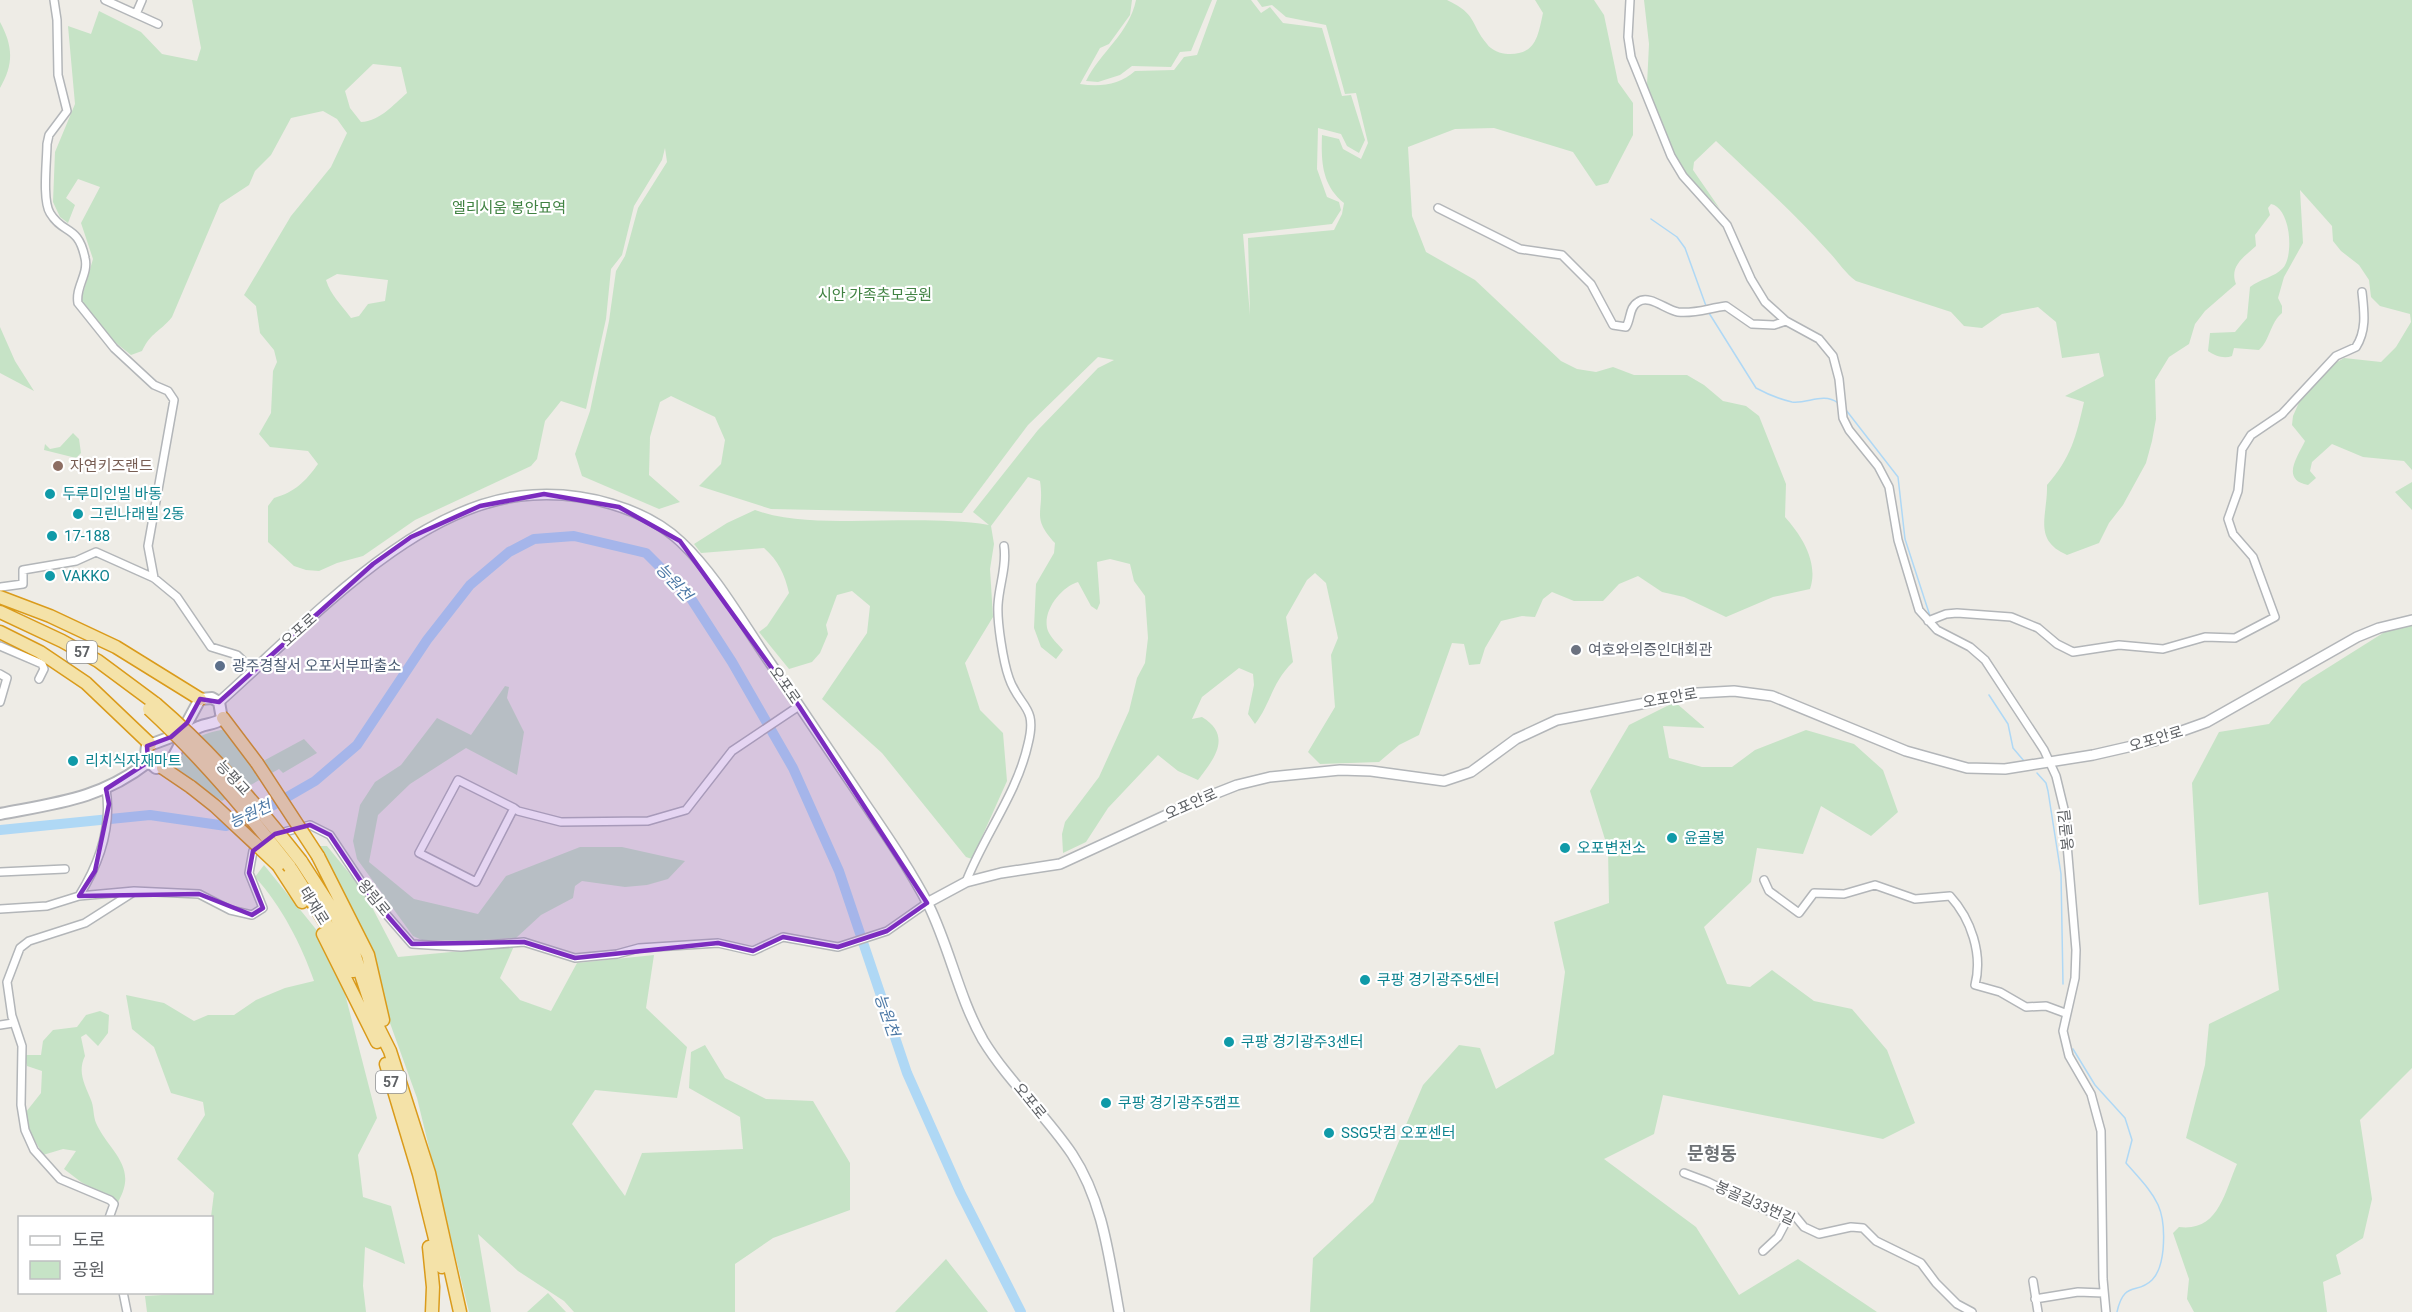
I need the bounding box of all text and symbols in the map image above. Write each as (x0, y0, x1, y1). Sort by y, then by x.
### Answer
park label: 엘리시움 봉안묘역 (452, 199, 566, 217)
park label: 시안 가족추모공원 (818, 286, 932, 304)
place label: 자연키즈랜드 (70, 457, 153, 475)
marker: 자연키즈랜드 (51, 459, 65, 473)
place label: 두루미인빌 바동 (62, 485, 162, 503)
marker: 두루미인빌 바동 (43, 487, 57, 501)
place label: 그린나래빌 2동 (90, 505, 185, 523)
marker: 그린나래빌 2동 (71, 507, 85, 521)
place label: 17-188 (64, 527, 110, 545)
marker: 17-188 (45, 529, 59, 543)
water label: 능원천 (652, 559, 698, 606)
place label: VAKKO (62, 567, 110, 585)
marker: VAKKO (43, 569, 57, 583)
street label: 오포로 (278, 609, 320, 651)
road number: 57 (67, 641, 97, 663)
place label: 여호와의증인대회관 (1588, 641, 1712, 659)
marker: 여호와의증인대회관 (1569, 643, 1583, 657)
place label: 광주경찰서 오포서부파출소 (232, 657, 402, 675)
marker: 광주경찰서 오포서부파출소 (213, 659, 227, 673)
street label: 오포로 (766, 663, 804, 707)
street label: 오포안로 (1641, 684, 1699, 712)
street label: 오포안로 (2127, 722, 2185, 756)
place label: 리치식자재마트 (85, 752, 182, 770)
marker: 리치식자재마트 (66, 754, 80, 768)
street label: 능평교 (212, 757, 254, 799)
street label: 오포안로 (1162, 785, 1220, 823)
water label: 능원천 (226, 795, 276, 832)
street label: 봉골길 (2055, 808, 2077, 852)
place label: 윤골봉 (1684, 829, 1725, 847)
marker: 윤골봉 (1665, 831, 1679, 845)
place label: 오포변전소 (1577, 839, 1646, 857)
marker: 오포변전소 (1558, 841, 1572, 855)
street label: 왕림로 (354, 876, 394, 920)
street label: 태재로 (295, 884, 333, 928)
place label: 쿠팡 경기광주5센터 (1377, 971, 1500, 989)
marker: 쿠팡 경기광주5센터 (1358, 973, 1372, 987)
water label: 능원천 (871, 991, 904, 1041)
place label: 쿠팡 경기광주3센터 (1241, 1033, 1364, 1051)
marker: 쿠팡 경기광주3센터 (1222, 1035, 1236, 1049)
road number: 57 (376, 1071, 406, 1093)
street label: 오포로 (1010, 1079, 1050, 1123)
place label: 쿠팡 경기광주5캠프 (1118, 1094, 1241, 1112)
marker: 쿠팡 경기광주5캠프 (1099, 1096, 1113, 1110)
place label: SSG닷컴 오포센터 (1341, 1124, 1456, 1142)
marker: SSG닷컴 오포센터 (1322, 1126, 1336, 1140)
district label: 문형동 (1687, 1143, 1737, 1164)
street label: 봉골길33번길 (1712, 1177, 1798, 1229)
legend (18, 1216, 213, 1294)
text: 도로 (72, 1229, 105, 1250)
text: 공원 (72, 1259, 105, 1280)

